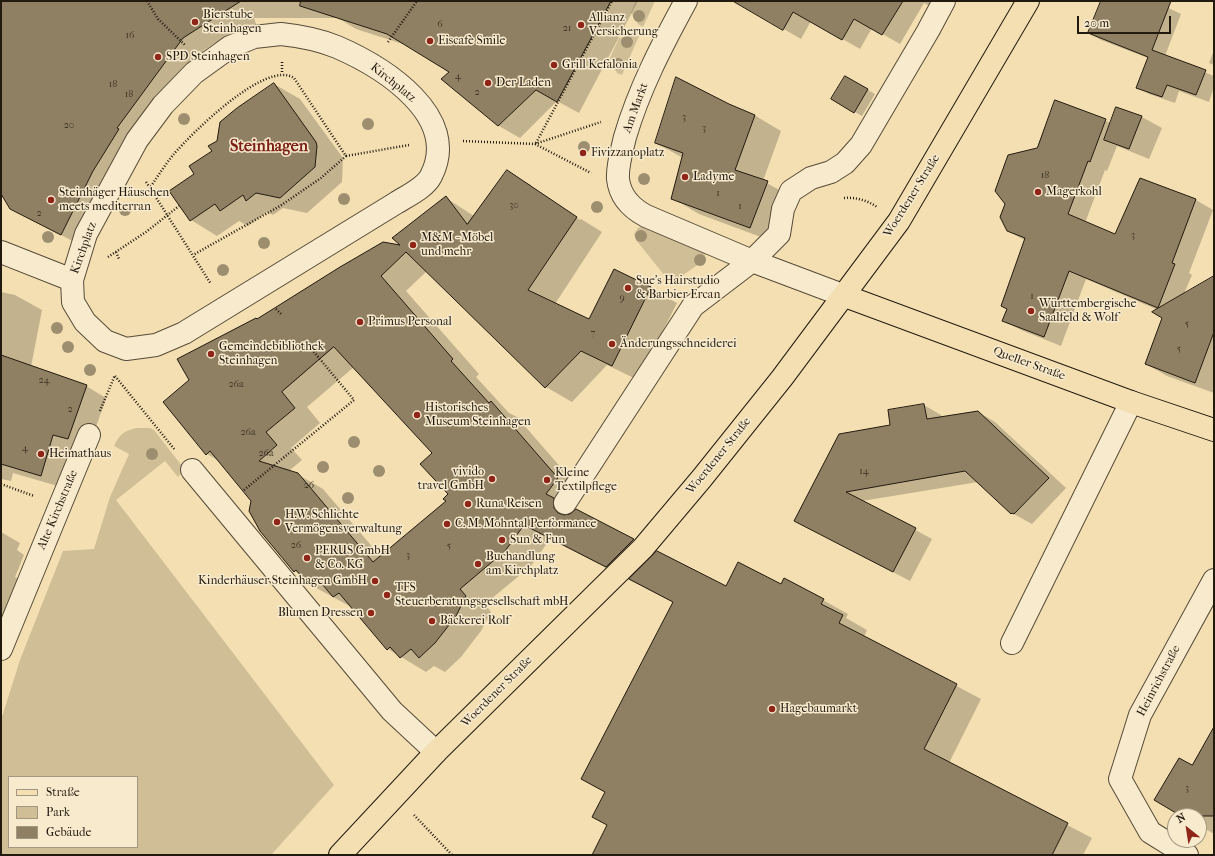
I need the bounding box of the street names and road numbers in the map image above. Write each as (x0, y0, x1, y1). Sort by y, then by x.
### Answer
street label: Kirchplatz (367, 60, 419, 106)
street label: Am Markt (620, 81, 652, 135)
street label: Woerdener Straße (881, 152, 943, 240)
street label: Kirchplatz (68, 220, 100, 276)
street label: Queller Straße (991, 344, 1067, 384)
street label: Woerdener Straße (684, 415, 754, 497)
street label: Alte Kirchstraße (35, 468, 81, 552)
street label: Heinrichstraße (1134, 643, 1184, 719)
street label: Woerdener Straße (458, 653, 536, 731)

